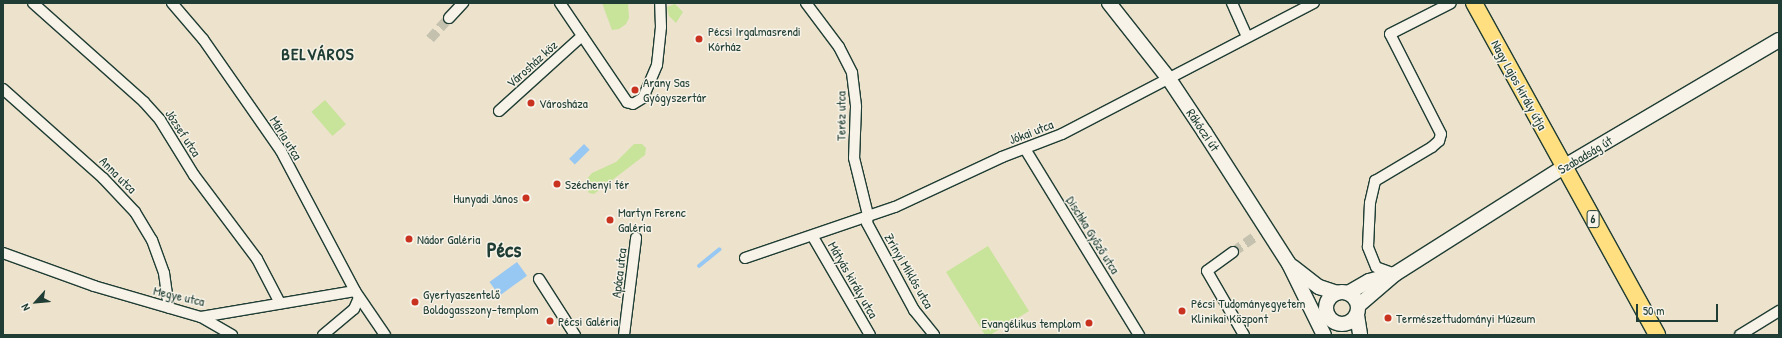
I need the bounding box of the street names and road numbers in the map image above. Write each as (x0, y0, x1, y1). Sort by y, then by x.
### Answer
street label: Városház köz (503, 37, 561, 91)
street label: Nagy Lajos király útja (1488, 37, 1550, 133)
street label: Teréz utca (833, 91, 849, 141)
street label: József utca (162, 106, 204, 160)
street label: Rákóczi út (1183, 106, 1223, 154)
street label: Mária utca (266, 113, 306, 163)
street label: Jókai utca (1007, 116, 1055, 148)
street label: Szabadság út (1555, 133, 1615, 177)
street label: Anna utca (96, 153, 140, 197)
street label: Dischka Győző utca (1063, 193, 1123, 277)
road number: 6 (1586, 209, 1600, 229)
street label: Zrínyi Miklós utca (881, 231, 937, 311)
street label: Mátyás király utca (825, 239, 881, 321)
street label: Apáca utca (608, 247, 630, 299)
street label: Megye utca (152, 283, 206, 309)

